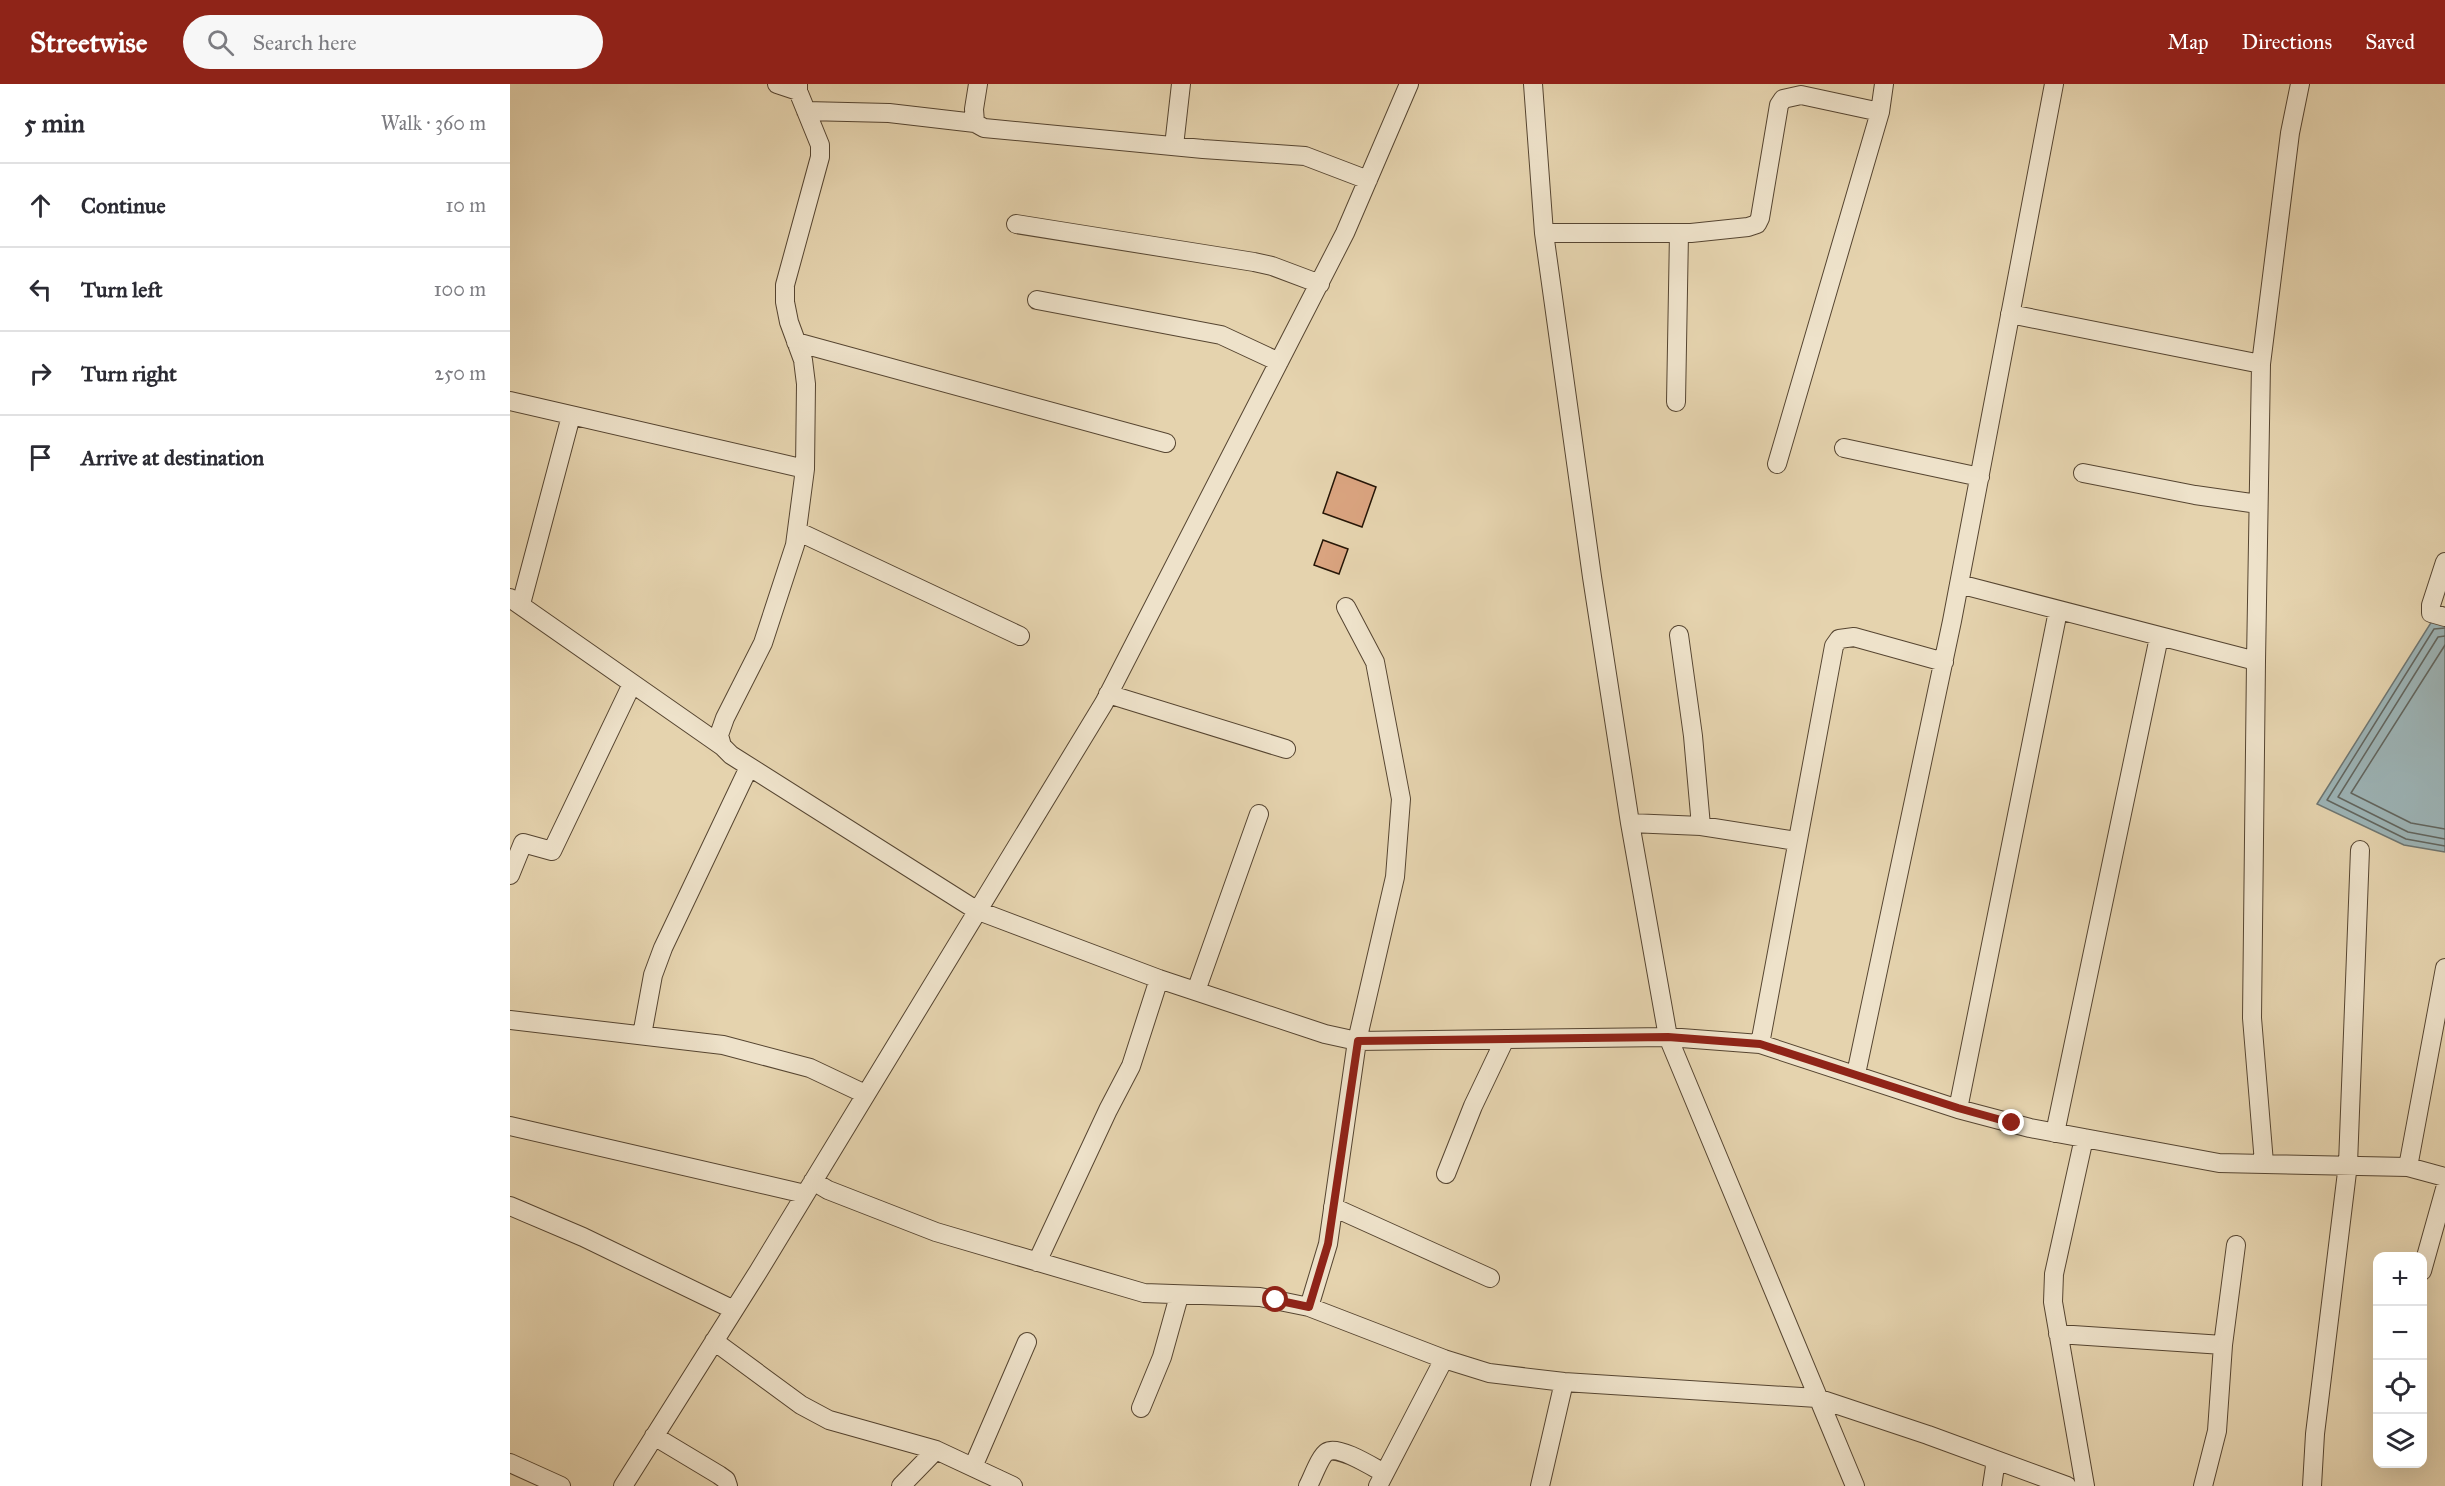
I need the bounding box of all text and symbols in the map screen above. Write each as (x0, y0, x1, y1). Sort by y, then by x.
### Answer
search box (183, 15, 603, 69)
text: Streetwise (30, 25, 147, 60)
icon: search (204, 26, 237, 59)
text: Search here (252, 29, 357, 56)
text: Map (2168, 29, 2209, 55)
text: Directions (2242, 29, 2332, 55)
text: Saved (2365, 29, 2415, 55)
text: 5 min (24, 107, 85, 139)
text: Walk · 360 m (381, 111, 486, 135)
icon: ahead (24, 189, 57, 222)
text: Continue (81, 192, 166, 219)
text: 10 m (445, 193, 486, 217)
icon: left (24, 273, 57, 306)
text: Turn left (81, 276, 163, 303)
text: 100 m (434, 277, 486, 301)
icon: right (24, 357, 57, 390)
text: Turn right (81, 360, 177, 387)
text: 250 m (434, 361, 486, 385)
icon: arrive (24, 441, 57, 474)
text: Arrive at destination (81, 444, 264, 471)
route end (1998, 1109, 2024, 1135)
map controls (2373, 1252, 2427, 1468)
button: + (2373, 1252, 2427, 1306)
route start (1262, 1286, 1288, 1312)
button: − (2373, 1306, 2427, 1360)
button: locate (2373, 1360, 2427, 1414)
button: layers (2373, 1414, 2427, 1468)

